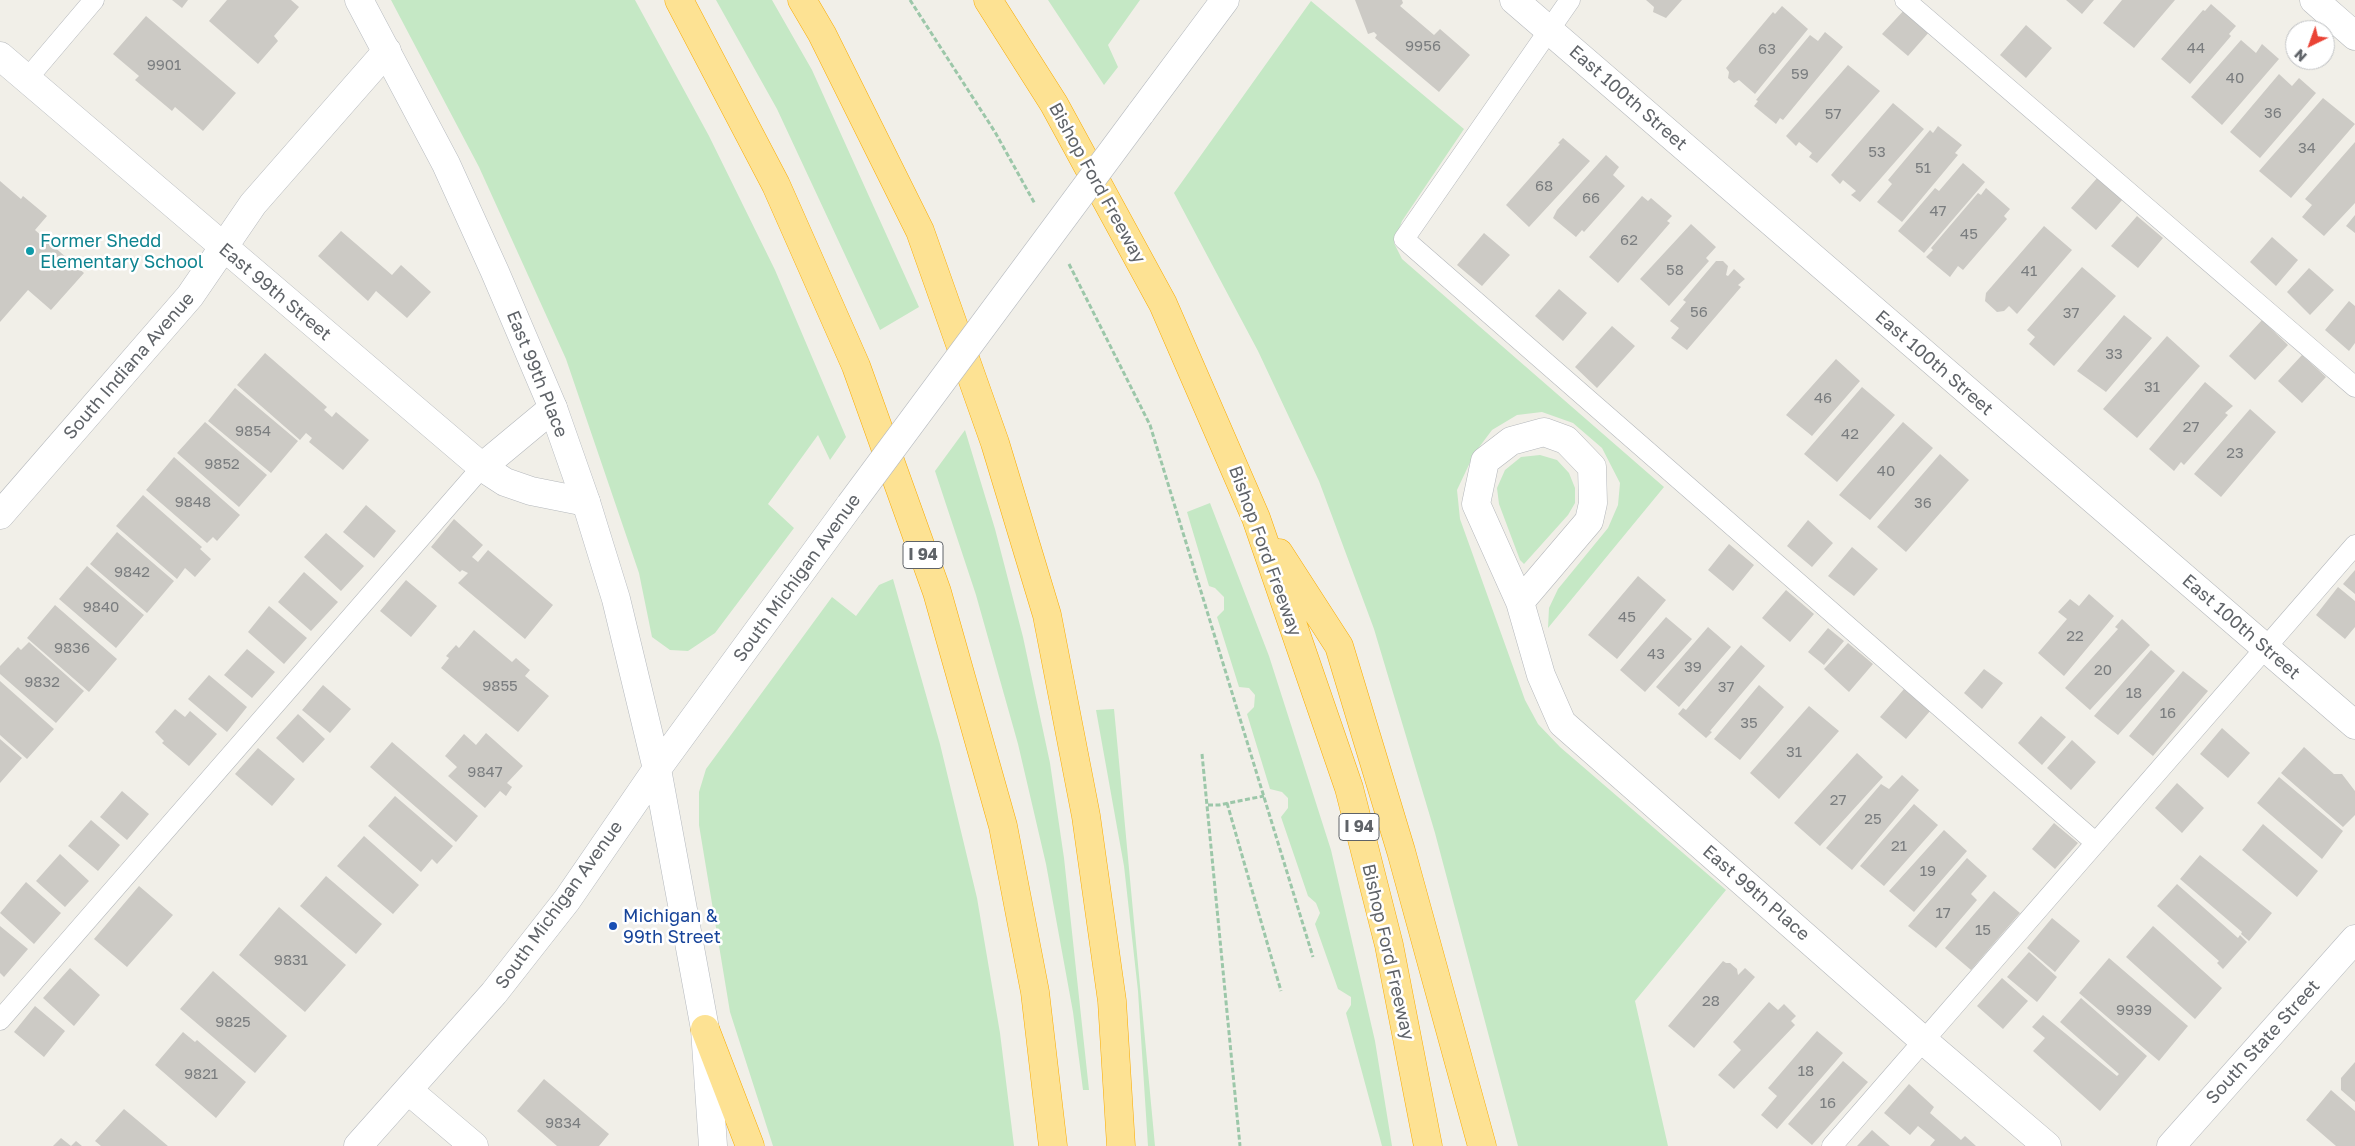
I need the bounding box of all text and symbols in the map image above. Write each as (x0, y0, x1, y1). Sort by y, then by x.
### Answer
north arrow (2285, 20, 2335, 70)
house number: 9956 (1405, 37, 1441, 55)
house number: 44 (2187, 39, 2205, 57)
house number: 63 (1758, 40, 1776, 58)
street label: East 100th Street (1565, 41, 1691, 155)
text: N (2291, 46, 2310, 66)
house number: 9901 (147, 56, 181, 74)
house number: 59 (1791, 65, 1809, 83)
house number: 40 (2226, 69, 2244, 87)
street label: Bishop Ford Freeway (1044, 99, 1150, 267)
house number: 36 (2264, 104, 2282, 122)
house number: 57 (1825, 105, 1841, 123)
house number: 34 (2298, 139, 2316, 157)
house number: 53 (1868, 143, 1886, 161)
house number: 51 (1915, 159, 1931, 177)
house number: 68 (1535, 177, 1553, 195)
house number: 66 (1582, 189, 1600, 207)
house number: 47 (1929, 202, 1947, 220)
house number: 45 (1960, 225, 1978, 243)
place label: Former Shedd Elementary School (40, 230, 204, 272)
house number: 62 (1620, 231, 1638, 249)
street label: East 99th Street (214, 239, 336, 345)
marker: Former Shedd Elementary School (24, 245, 36, 257)
house number: 58 (1666, 261, 1684, 279)
house number: 41 (2021, 262, 2037, 280)
street label: South Indiana Avenue (59, 288, 199, 444)
house number: 56 (1690, 303, 1708, 321)
house number: 37 (2063, 304, 2079, 322)
street label: East 100th Street (1871, 306, 1997, 420)
street label: East 99th Place (502, 307, 572, 441)
house number: 33 (2105, 345, 2123, 363)
house number: 31 (2144, 378, 2160, 396)
house number: 46 (1814, 389, 1832, 407)
house number: 27 (2183, 418, 2199, 436)
house number: 9854 (235, 422, 271, 440)
house number: 42 (1841, 425, 1859, 443)
house number: 23 (2226, 444, 2244, 462)
house number: 9852 (204, 455, 240, 473)
house number: 40 (1877, 462, 1895, 480)
street label: Bishop Ford Freeway (1224, 463, 1306, 639)
street label: South Michigan Avenue (729, 490, 865, 666)
house number: 9848 (175, 493, 211, 511)
house number: 36 (1914, 494, 1932, 512)
road number: I 94 (903, 542, 943, 568)
house number: 9842 (114, 563, 150, 581)
street label: East 100th Street (2178, 570, 2304, 684)
house number: 9840 (83, 598, 119, 616)
house number: 45 (1618, 608, 1636, 626)
house number: 22 (2066, 627, 2084, 645)
house number: 9836 (54, 639, 90, 657)
house number: 43 (1647, 645, 1665, 663)
house number: 39 (1684, 658, 1702, 676)
house number: 20 (2094, 661, 2112, 679)
house number: 9832 (24, 673, 60, 691)
house number: 9855 (482, 677, 518, 695)
house number: 37 (1718, 678, 1734, 696)
house number: 18 (2126, 684, 2142, 702)
house number: 16 (2160, 704, 2176, 722)
house number: 35 (1740, 714, 1758, 732)
house number: 31 (1786, 743, 1802, 761)
house number: 9847 (467, 763, 503, 781)
house number: 27 (1830, 791, 1846, 809)
house number: 25 (1864, 810, 1882, 828)
road number: I 94 (1339, 814, 1379, 840)
street label: South Michigan Avenue (491, 817, 627, 993)
house number: 21 (1891, 837, 1907, 855)
street label: East 99th Place (1698, 841, 1814, 945)
street label: Bishop Ford Freeway (1357, 862, 1419, 1042)
house number: 19 (1920, 862, 1936, 880)
house number: 17 (1935, 904, 1951, 922)
place label: Michigan & 99th Street (623, 905, 721, 948)
marker: Michigan & 99th Street (607, 920, 619, 932)
house number: 15 (1975, 921, 1991, 939)
house number: 9831 (274, 951, 308, 969)
street label: South State Street (2202, 975, 2324, 1109)
house number: 28 (1702, 992, 1720, 1010)
house number: 9939 (2116, 1001, 2152, 1019)
house number: 9825 (215, 1013, 251, 1031)
house number: 18 (1798, 1062, 1814, 1080)
house number: 9821 (184, 1065, 218, 1083)
house number: 16 (1820, 1094, 1836, 1112)
house number: 9834 (545, 1114, 581, 1132)

